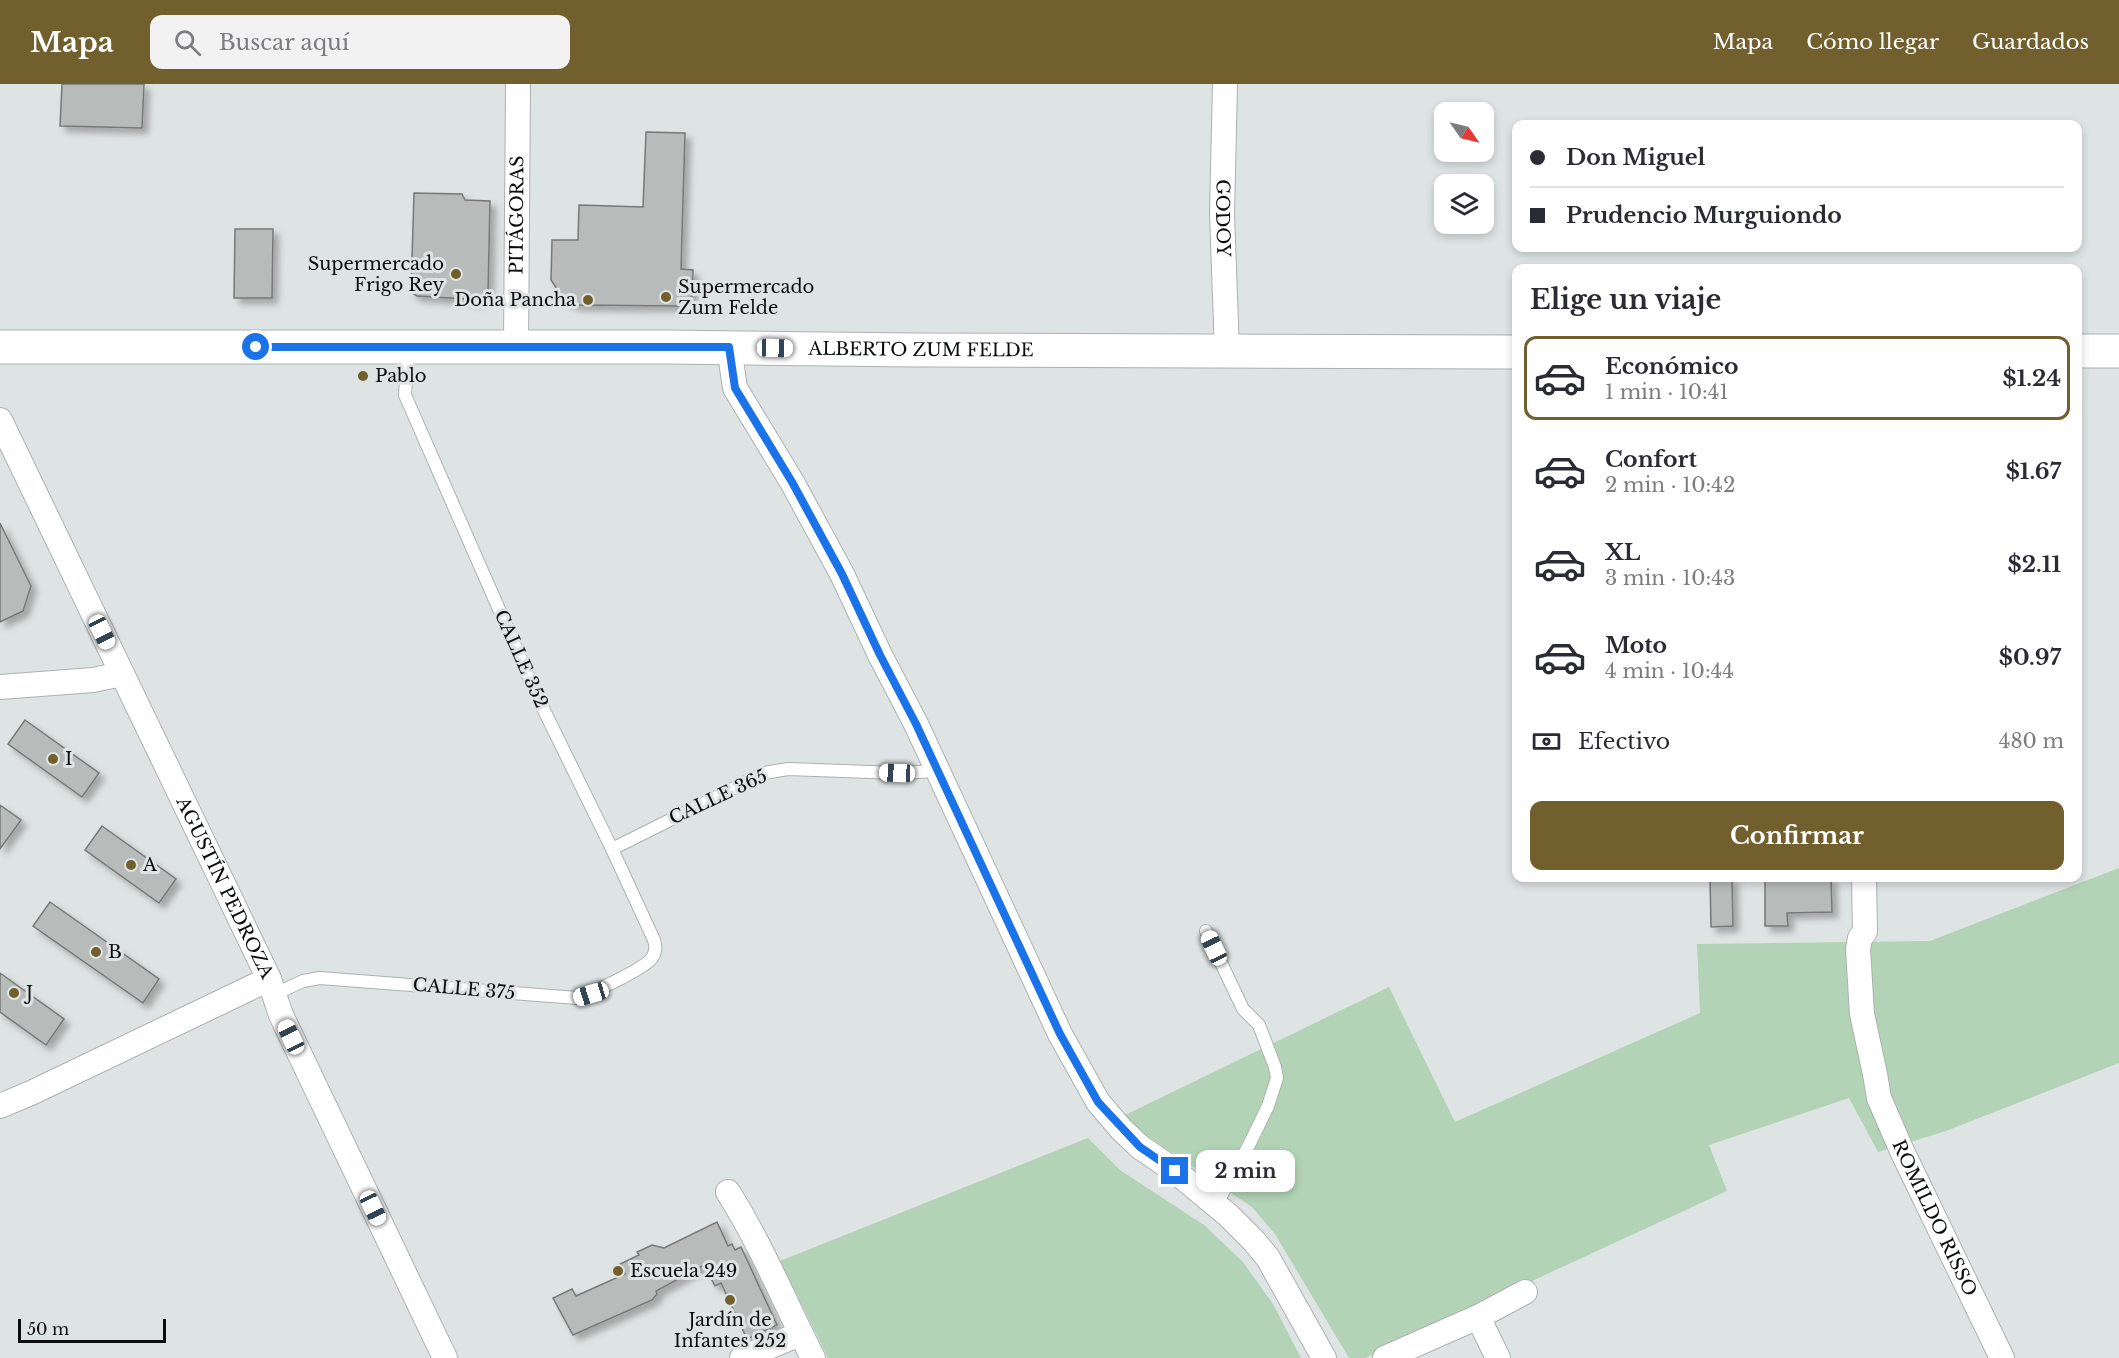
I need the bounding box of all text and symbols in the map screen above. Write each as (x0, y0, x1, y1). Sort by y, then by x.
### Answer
search box (150, 15, 570, 69)
text: Mapa (30, 25, 114, 60)
icon: search (171, 26, 204, 59)
text: Buscar aquí (219, 29, 349, 56)
text: Mapa (1713, 29, 1773, 55)
text: Cómo llegar (1806, 29, 1939, 55)
text: Guardados (1972, 29, 2089, 55)
north arrow (1434, 102, 1494, 162)
map controls (1434, 102, 1494, 234)
text: Don Miguel (1566, 144, 1705, 171)
street label: PITÁGORAS (505, 156, 528, 274)
button: layers (1434, 174, 1494, 234)
street label: GODOY (1211, 179, 1235, 258)
text: Prudencio Murguiondo (1566, 202, 1842, 229)
place label: Supermercado Frigo Rey (308, 253, 444, 296)
marker: Supermercado Frigo Rey (449, 267, 463, 281)
place label: Supermercado Zum Felde (678, 276, 814, 319)
text: Elige un viaje (1530, 283, 1721, 316)
place label: Doña Pancha (454, 289, 576, 311)
marker: Supermercado Zum Felde (659, 290, 673, 304)
marker: Doña Pancha (581, 293, 595, 307)
route start (242, 333, 269, 360)
street label: ALBERTO ZUM FELDE (807, 338, 1034, 361)
car (757, 339, 793, 357)
icon: car (1533, 351, 1587, 405)
text: Económico (1605, 353, 1738, 380)
place label: Pablo (375, 365, 427, 387)
text: $1.24 (2003, 365, 2061, 392)
marker: Pablo (356, 369, 370, 383)
text: 1 min · 10:41 (1605, 380, 1728, 404)
icon: car (1533, 444, 1587, 498)
text: Confort (1605, 446, 1697, 473)
text: $1.67 (2006, 458, 2061, 485)
text: 2 min · 10:42 (1605, 473, 1735, 497)
icon: car (1533, 537, 1587, 591)
text: XL (1605, 539, 1640, 566)
text: $2.11 (2008, 551, 2061, 578)
text: 3 min · 10:43 (1605, 566, 1735, 590)
street label: CALLE 352 (490, 607, 552, 711)
car (86, 612, 118, 652)
icon: car (1533, 630, 1587, 684)
text: Moto (1605, 632, 1667, 659)
text: $0.97 (1999, 644, 2061, 671)
text: 4 min · 10:44 (1605, 659, 1734, 683)
icon: cash (1530, 725, 1563, 758)
text: Efectivo (1578, 728, 1670, 755)
text: 480 m (1999, 729, 2064, 753)
place label: I (65, 748, 72, 770)
marker: I (46, 752, 60, 766)
car (879, 763, 915, 783)
street label: CALLE 365 (665, 765, 771, 829)
street label: AGUSTÍN PEDROZA (171, 793, 279, 983)
button: Confirmar (1530, 801, 2064, 870)
place label: A (142, 854, 158, 876)
marker: A (124, 858, 138, 872)
car (1198, 928, 1230, 968)
place label: B (108, 941, 122, 963)
marker: B (89, 945, 103, 959)
street label: CALLE 375 (412, 974, 516, 1004)
car (571, 980, 611, 1008)
place label: J (24, 982, 33, 1004)
marker: J (7, 986, 21, 1000)
car (275, 1017, 307, 1057)
street label: ROMILDO RISSO (1887, 1136, 1981, 1300)
callout: 2 min (1196, 1150, 1295, 1192)
route end (1161, 1157, 1188, 1184)
text: 2 min (1214, 1159, 1277, 1183)
car (357, 1188, 389, 1228)
place label: Escuela 249 (630, 1260, 737, 1282)
marker: Escuela 249 (611, 1264, 625, 1278)
marker: Jardín de Infantes 252 (723, 1293, 737, 1307)
place label: Jardín de Infantes 252 (674, 1309, 786, 1352)
scale bar (18, 1316, 166, 1344)
text: 50 m (27, 1319, 69, 1339)

